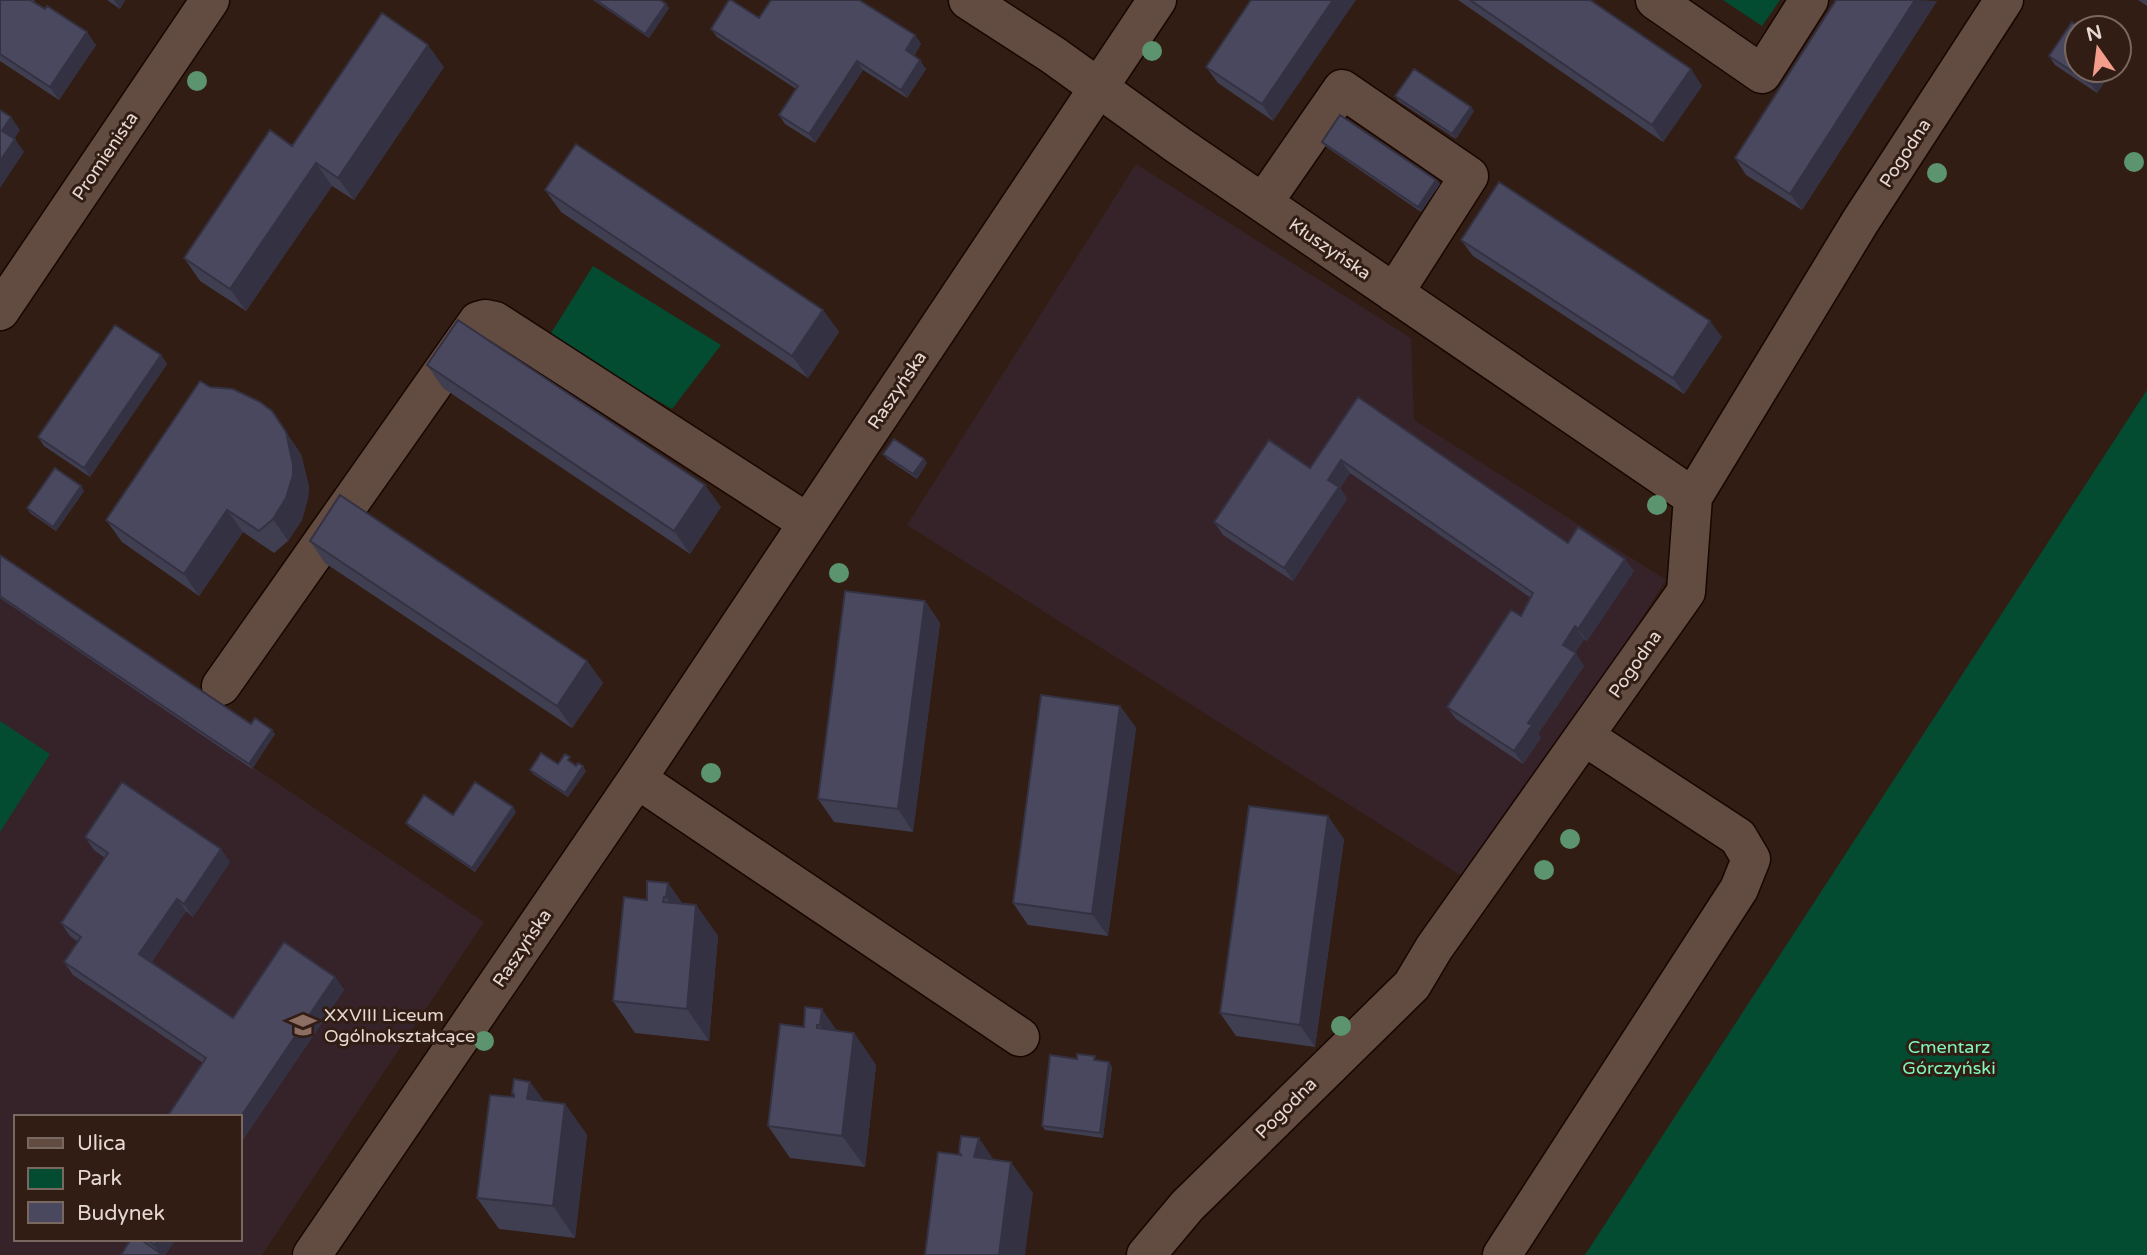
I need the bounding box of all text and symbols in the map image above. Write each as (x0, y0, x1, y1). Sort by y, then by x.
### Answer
north arrow (2063, 14, 2133, 84)
text: N (2084, 21, 2104, 46)
street label: Promienista (67, 108, 143, 204)
street label: Pogodna (1875, 114, 1935, 192)
street label: Kłuszyńska (1285, 214, 1375, 284)
street label: Raszyńska (863, 347, 931, 433)
street label: Pogodna (1604, 626, 1666, 702)
street label: Raszyńska (488, 905, 556, 991)
place label: XXVIII Liceum Ogólnokształcące (324, 1004, 475, 1047)
school or university icon: XXVIII Liceum Ogólnokształcące (288, 1010, 318, 1040)
park label: Cmentarz Górczyński (1902, 1036, 1996, 1079)
street label: Pogodna (1251, 1073, 1321, 1143)
legend (14, 1115, 242, 1241)
text: Ulica (77, 1131, 126, 1156)
text: Park (77, 1166, 122, 1191)
text: Budynek (77, 1201, 165, 1226)

